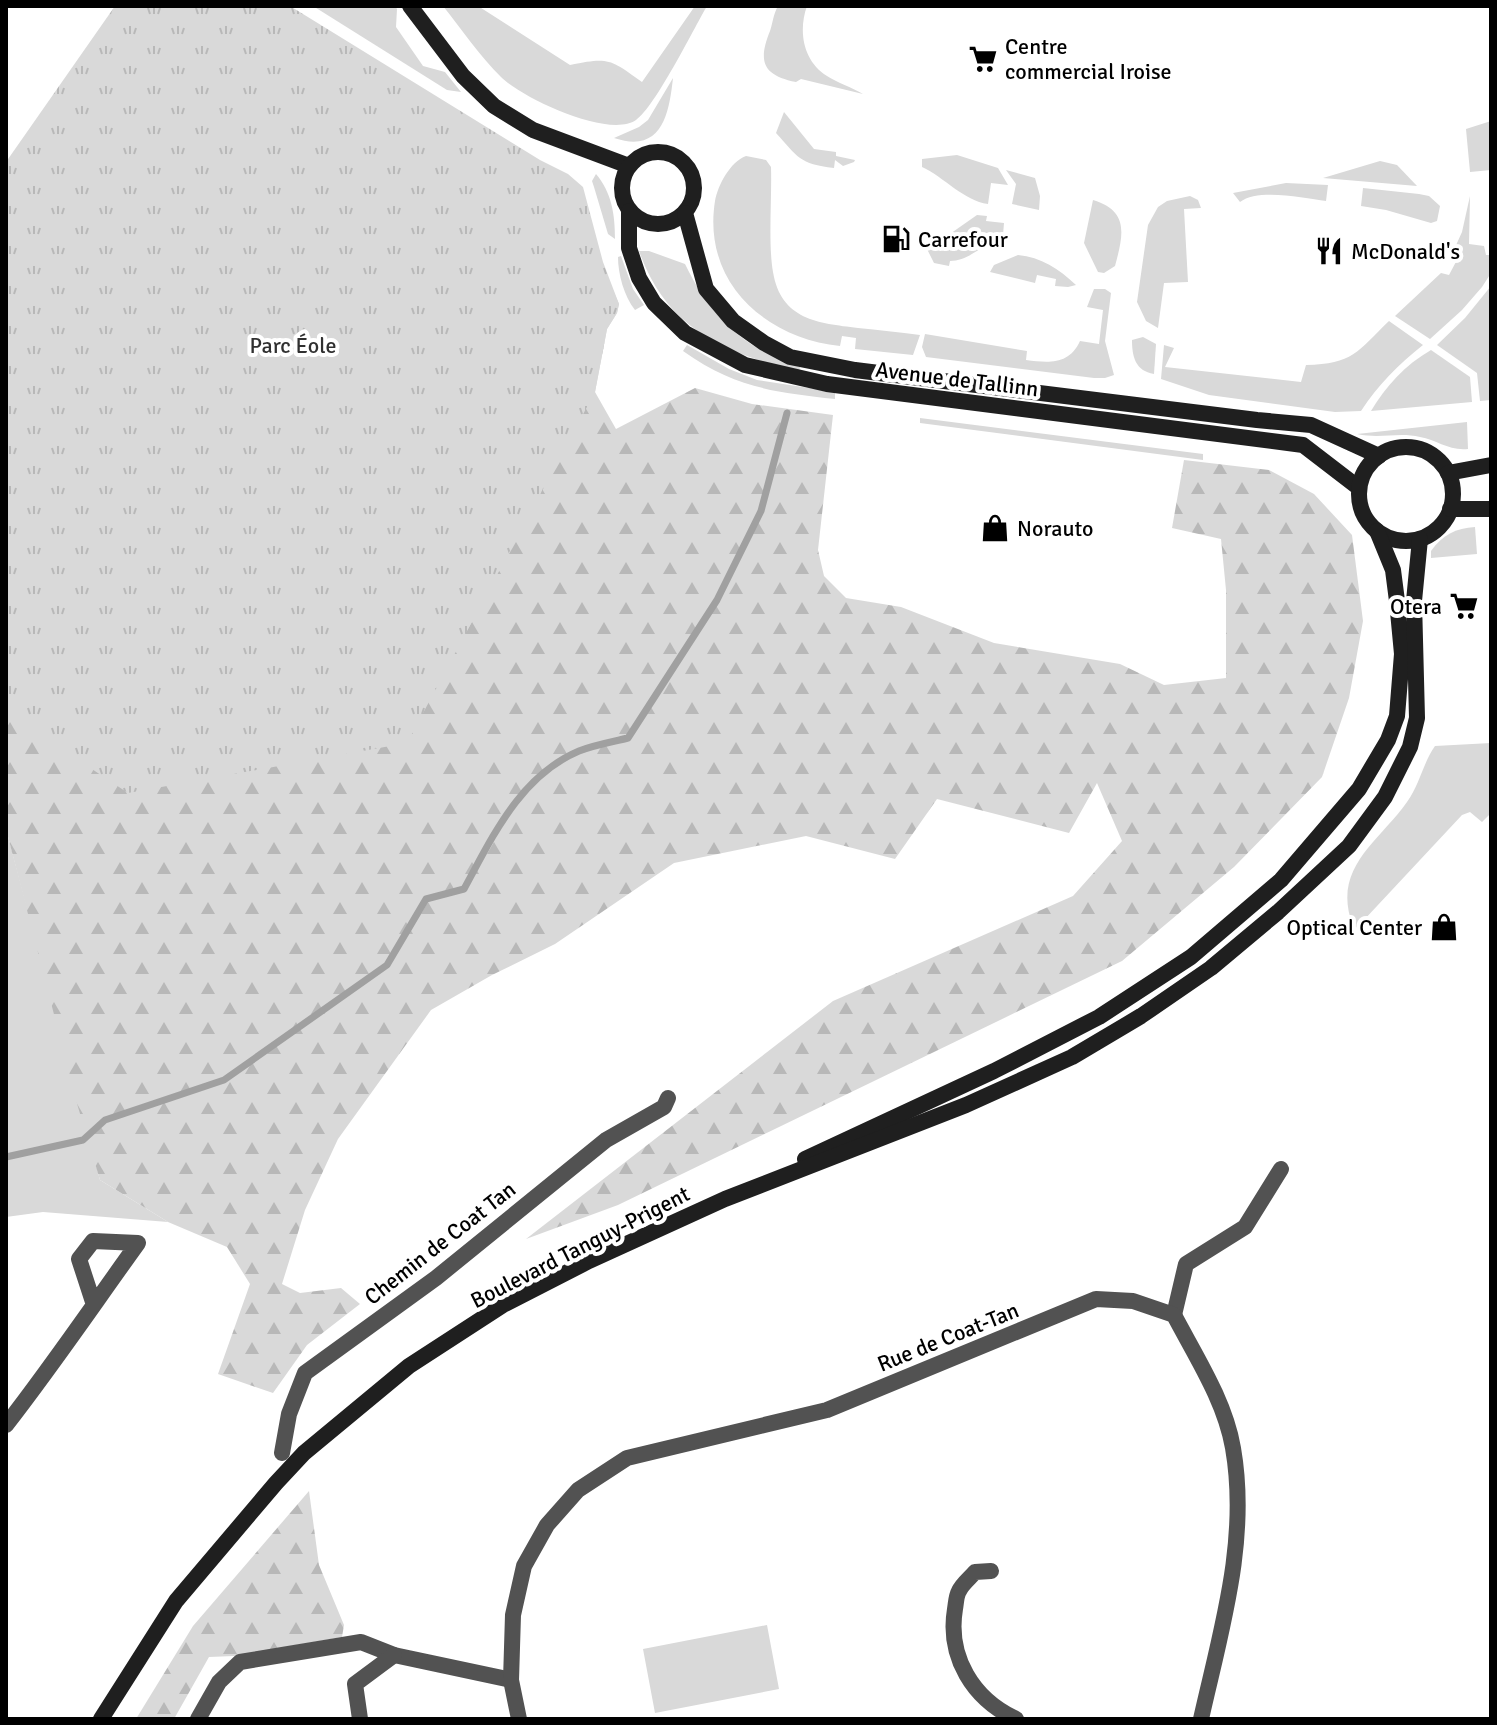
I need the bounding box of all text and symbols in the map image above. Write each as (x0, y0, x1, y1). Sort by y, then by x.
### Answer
place label: Centre commercial Iroise (1005, 33, 1172, 85)
supermarket icon: Centre commercial Iroise (968, 44, 998, 74)
fuel station icon: Carrefour (881, 224, 911, 254)
place label: Carrefour (918, 226, 1008, 253)
restaurant icon: McDonald's (1314, 236, 1344, 266)
place label: McDonald's (1351, 238, 1460, 265)
park label: Parc Éole (250, 332, 336, 359)
street label: Avenue de Tallinn (874, 356, 1040, 402)
shop icon: Norauto (980, 513, 1010, 543)
place label: Norauto (1017, 515, 1093, 542)
supermarket icon: Otera (1449, 591, 1479, 621)
place label: Otera (1390, 593, 1442, 620)
shop icon: Optical Center (1429, 912, 1459, 942)
place label: Optical Center (1286, 914, 1422, 941)
street label: Chemin de Coat Tan (359, 1176, 521, 1310)
street label: Boulevard Tanguy-Prigent (466, 1180, 694, 1314)
street label: Rue de Coat-Tan (873, 1296, 1023, 1378)

